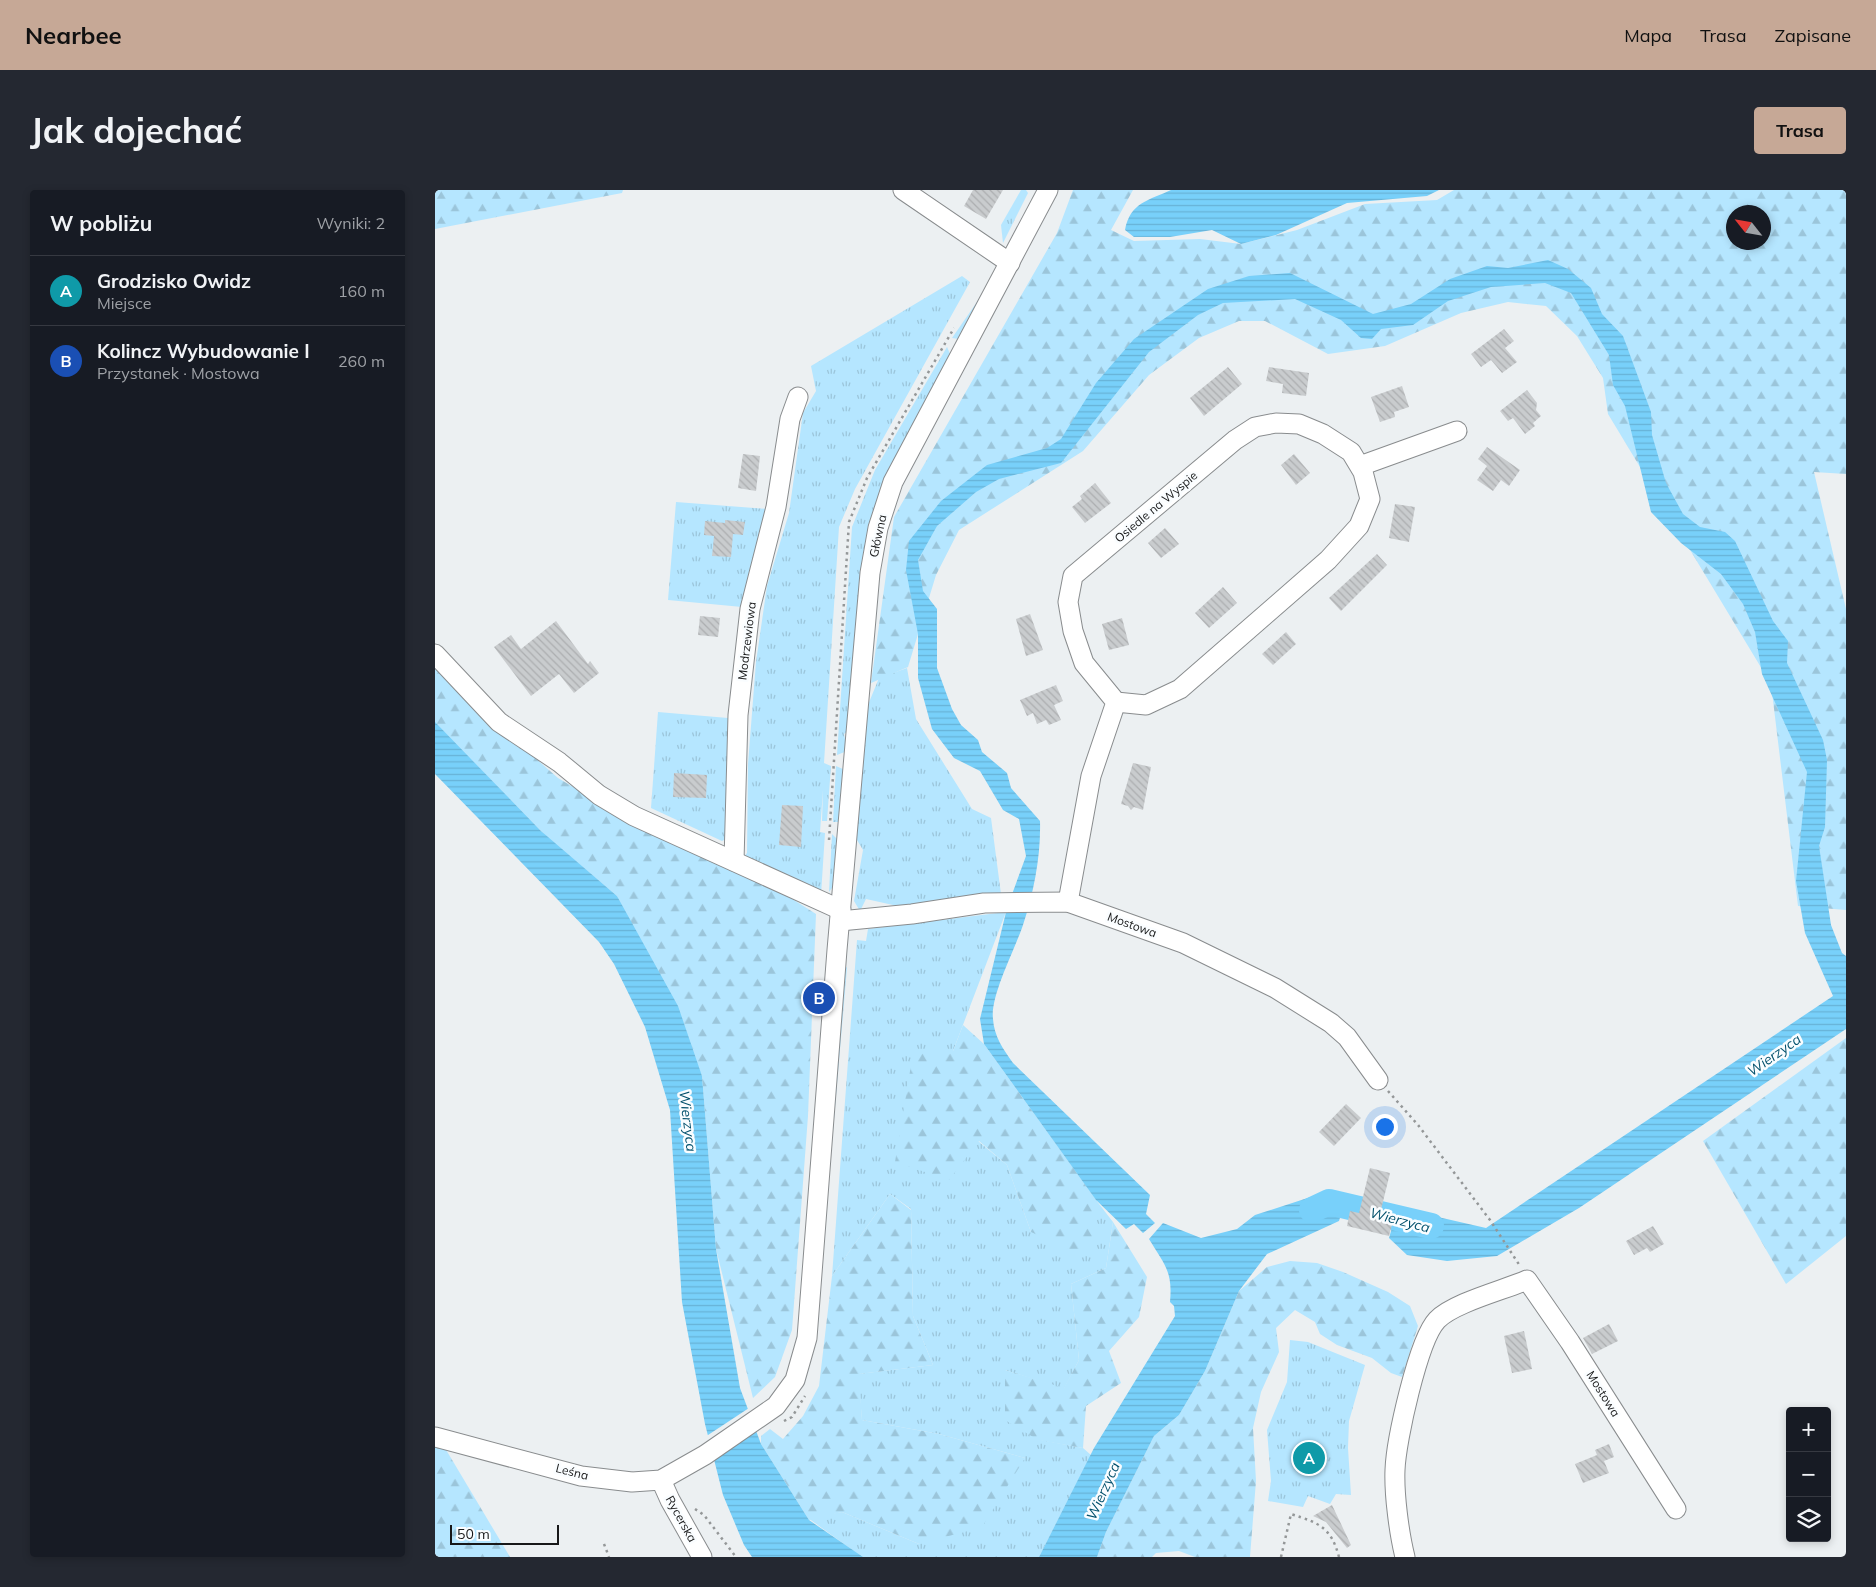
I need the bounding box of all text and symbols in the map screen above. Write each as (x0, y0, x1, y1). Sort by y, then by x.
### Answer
text: Nearbee (25, 20, 122, 50)
text: Mapa (1624, 24, 1672, 47)
text: Trasa (1700, 24, 1747, 47)
text: Zapisane (1775, 24, 1851, 47)
button: Trasa (1754, 107, 1846, 154)
text: Jak dojechać (30, 108, 242, 152)
north arrow (1726, 205, 1771, 250)
text: W pobliżu (50, 210, 152, 236)
text: Wyniki: 2 (316, 213, 385, 233)
text: Grodzisko Owidz (97, 269, 251, 293)
text: A (60, 281, 72, 301)
text: 160 m (338, 281, 385, 301)
text: Miejsce (97, 293, 151, 313)
text: Kolincz Wybudowanie I (97, 339, 310, 363)
text: B (60, 351, 72, 371)
text: 260 m (338, 351, 385, 371)
text: Przystanek · Mostowa (97, 363, 260, 383)
street label: Osiedle na Wyspie (1111, 468, 1200, 546)
street label: Główna (866, 513, 889, 559)
street label: Modrzewiowa (734, 601, 759, 681)
street label: Mostowa (1105, 909, 1159, 940)
pin: B (803, 979, 835, 1017)
water label: Wierzyca (1744, 1030, 1804, 1080)
water label: Wierzyca (675, 1089, 701, 1153)
your location (1372, 1114, 1398, 1140)
water label: Wierzyca (1368, 1203, 1432, 1237)
street label: Mostowa (1583, 1368, 1623, 1420)
map controls (1786, 1407, 1831, 1542)
button: + (1786, 1407, 1831, 1452)
pin: A (1293, 1439, 1325, 1477)
button: − (1786, 1452, 1831, 1497)
water label: Wierzyca (1082, 1459, 1124, 1523)
street label: Leśna (554, 1460, 590, 1483)
street label: Rycerska (663, 1493, 700, 1544)
button: layers (1786, 1497, 1831, 1542)
scale bar (450, 1522, 559, 1545)
text: 50 m (457, 1525, 490, 1543)

